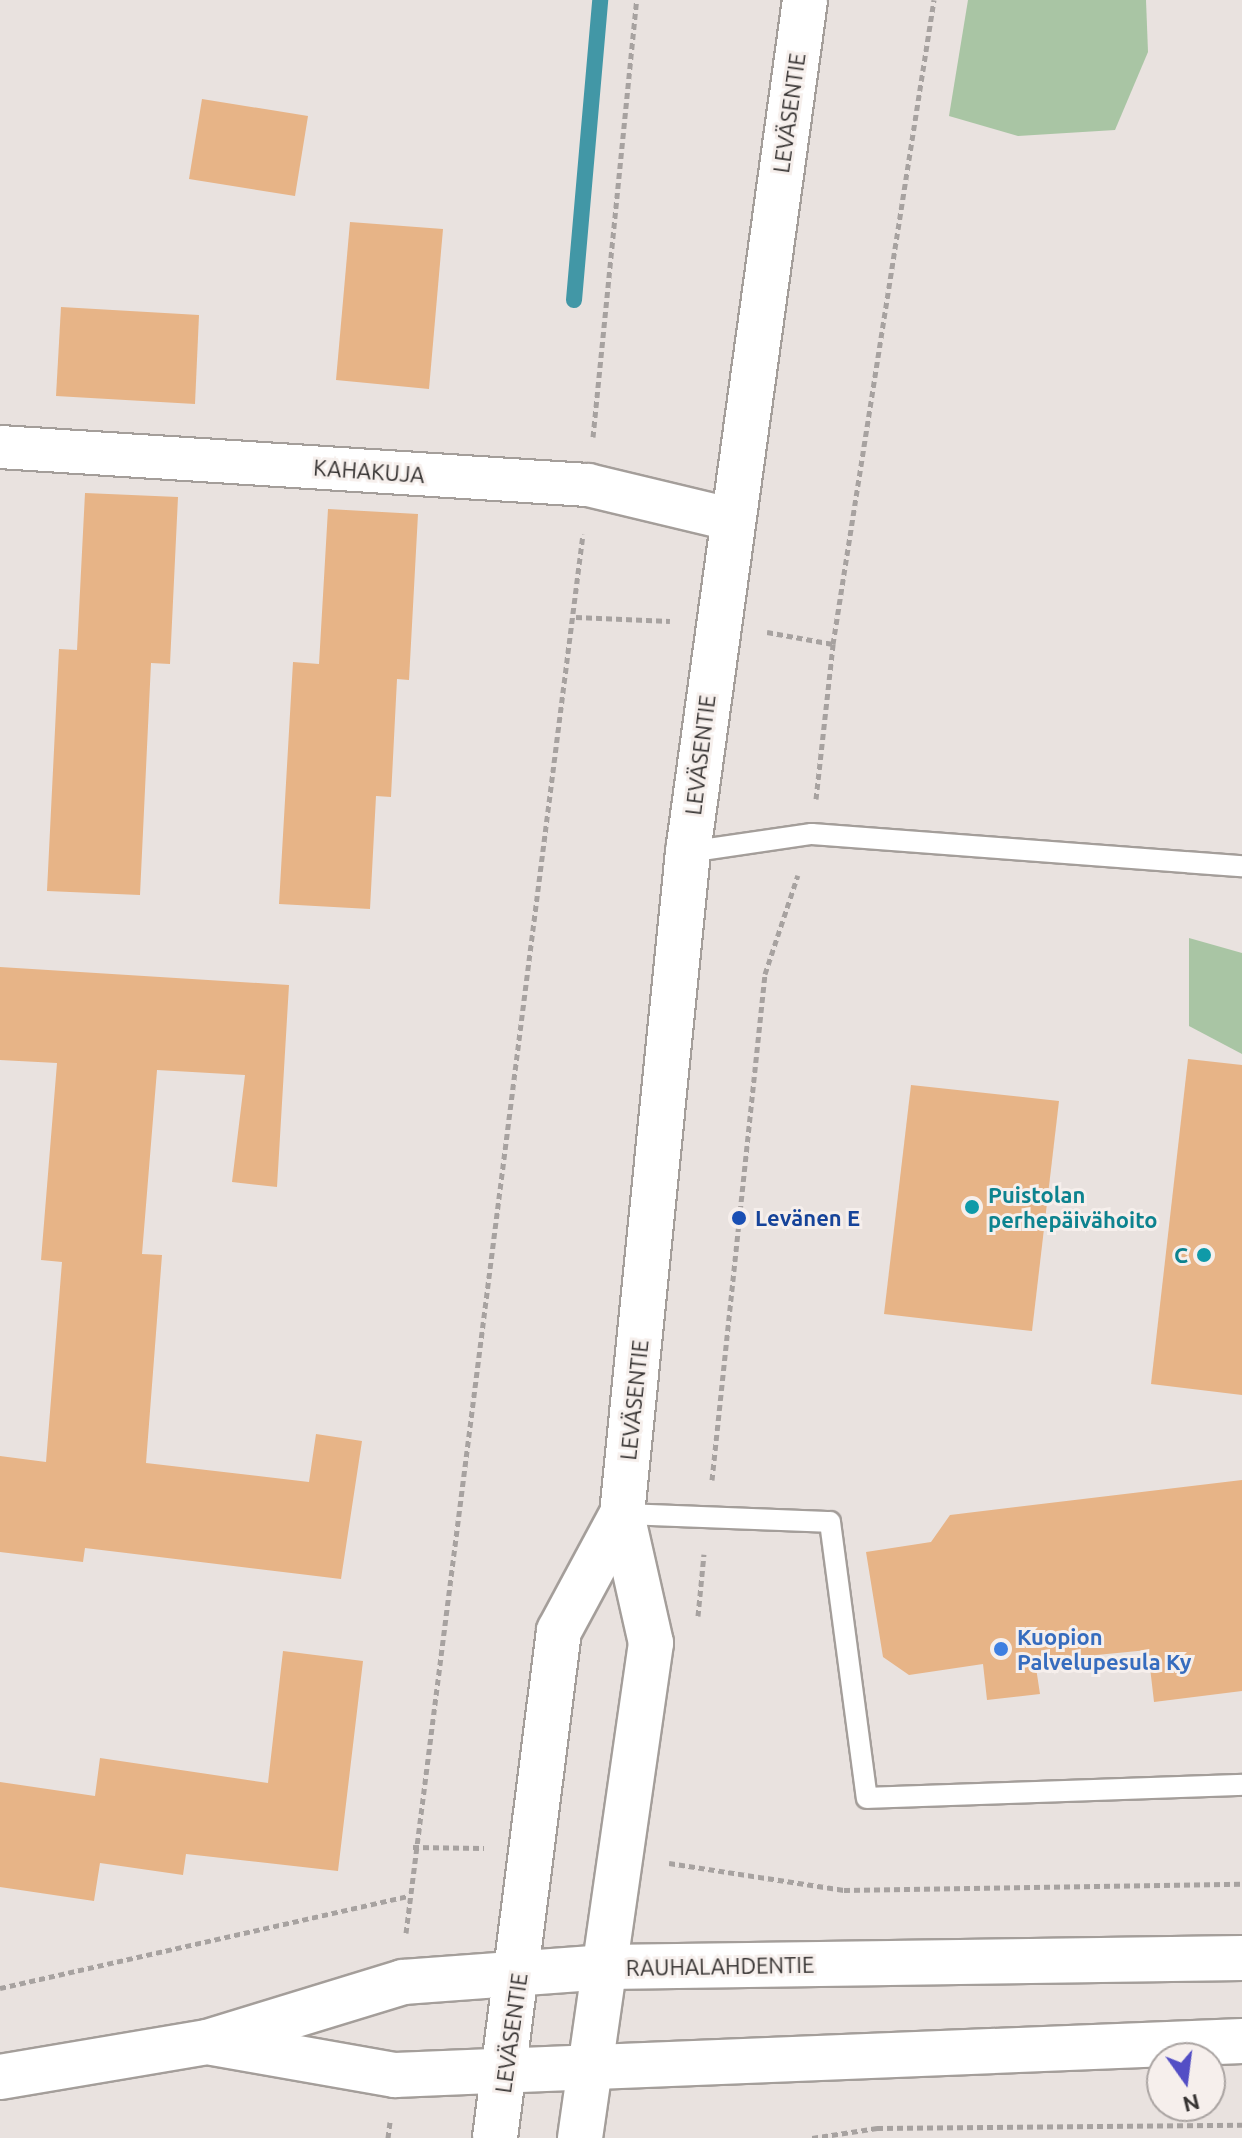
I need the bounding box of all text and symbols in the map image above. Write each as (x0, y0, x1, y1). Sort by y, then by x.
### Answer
street label: LEVÄSENTIE (768, 51, 810, 175)
street label: KAHAKUJA (312, 454, 426, 488)
street label: LEVÄSENTIE (680, 693, 720, 817)
place label: Puistolan perhepäivähoito (988, 1181, 1158, 1232)
marker: Puistolan perhepäivähoito (963, 1198, 981, 1216)
place label: Levänen E (755, 1205, 860, 1231)
marker: Levänen E (730, 1209, 748, 1227)
place label: C (1174, 1242, 1188, 1268)
marker: C (1195, 1246, 1213, 1264)
street label: LEVÄSENTIE (615, 1339, 653, 1461)
place label: Kuopion Palvelupesula Ky (1017, 1623, 1191, 1674)
marker: Kuopion Palvelupesula Ky (992, 1640, 1010, 1658)
street label: RAUHALAHDENTIE (626, 1951, 814, 1981)
street label: LEVÄSENTIE (490, 1971, 532, 2095)
north arrow (1146, 2042, 1226, 2122)
text: N (1180, 2090, 1202, 2118)

